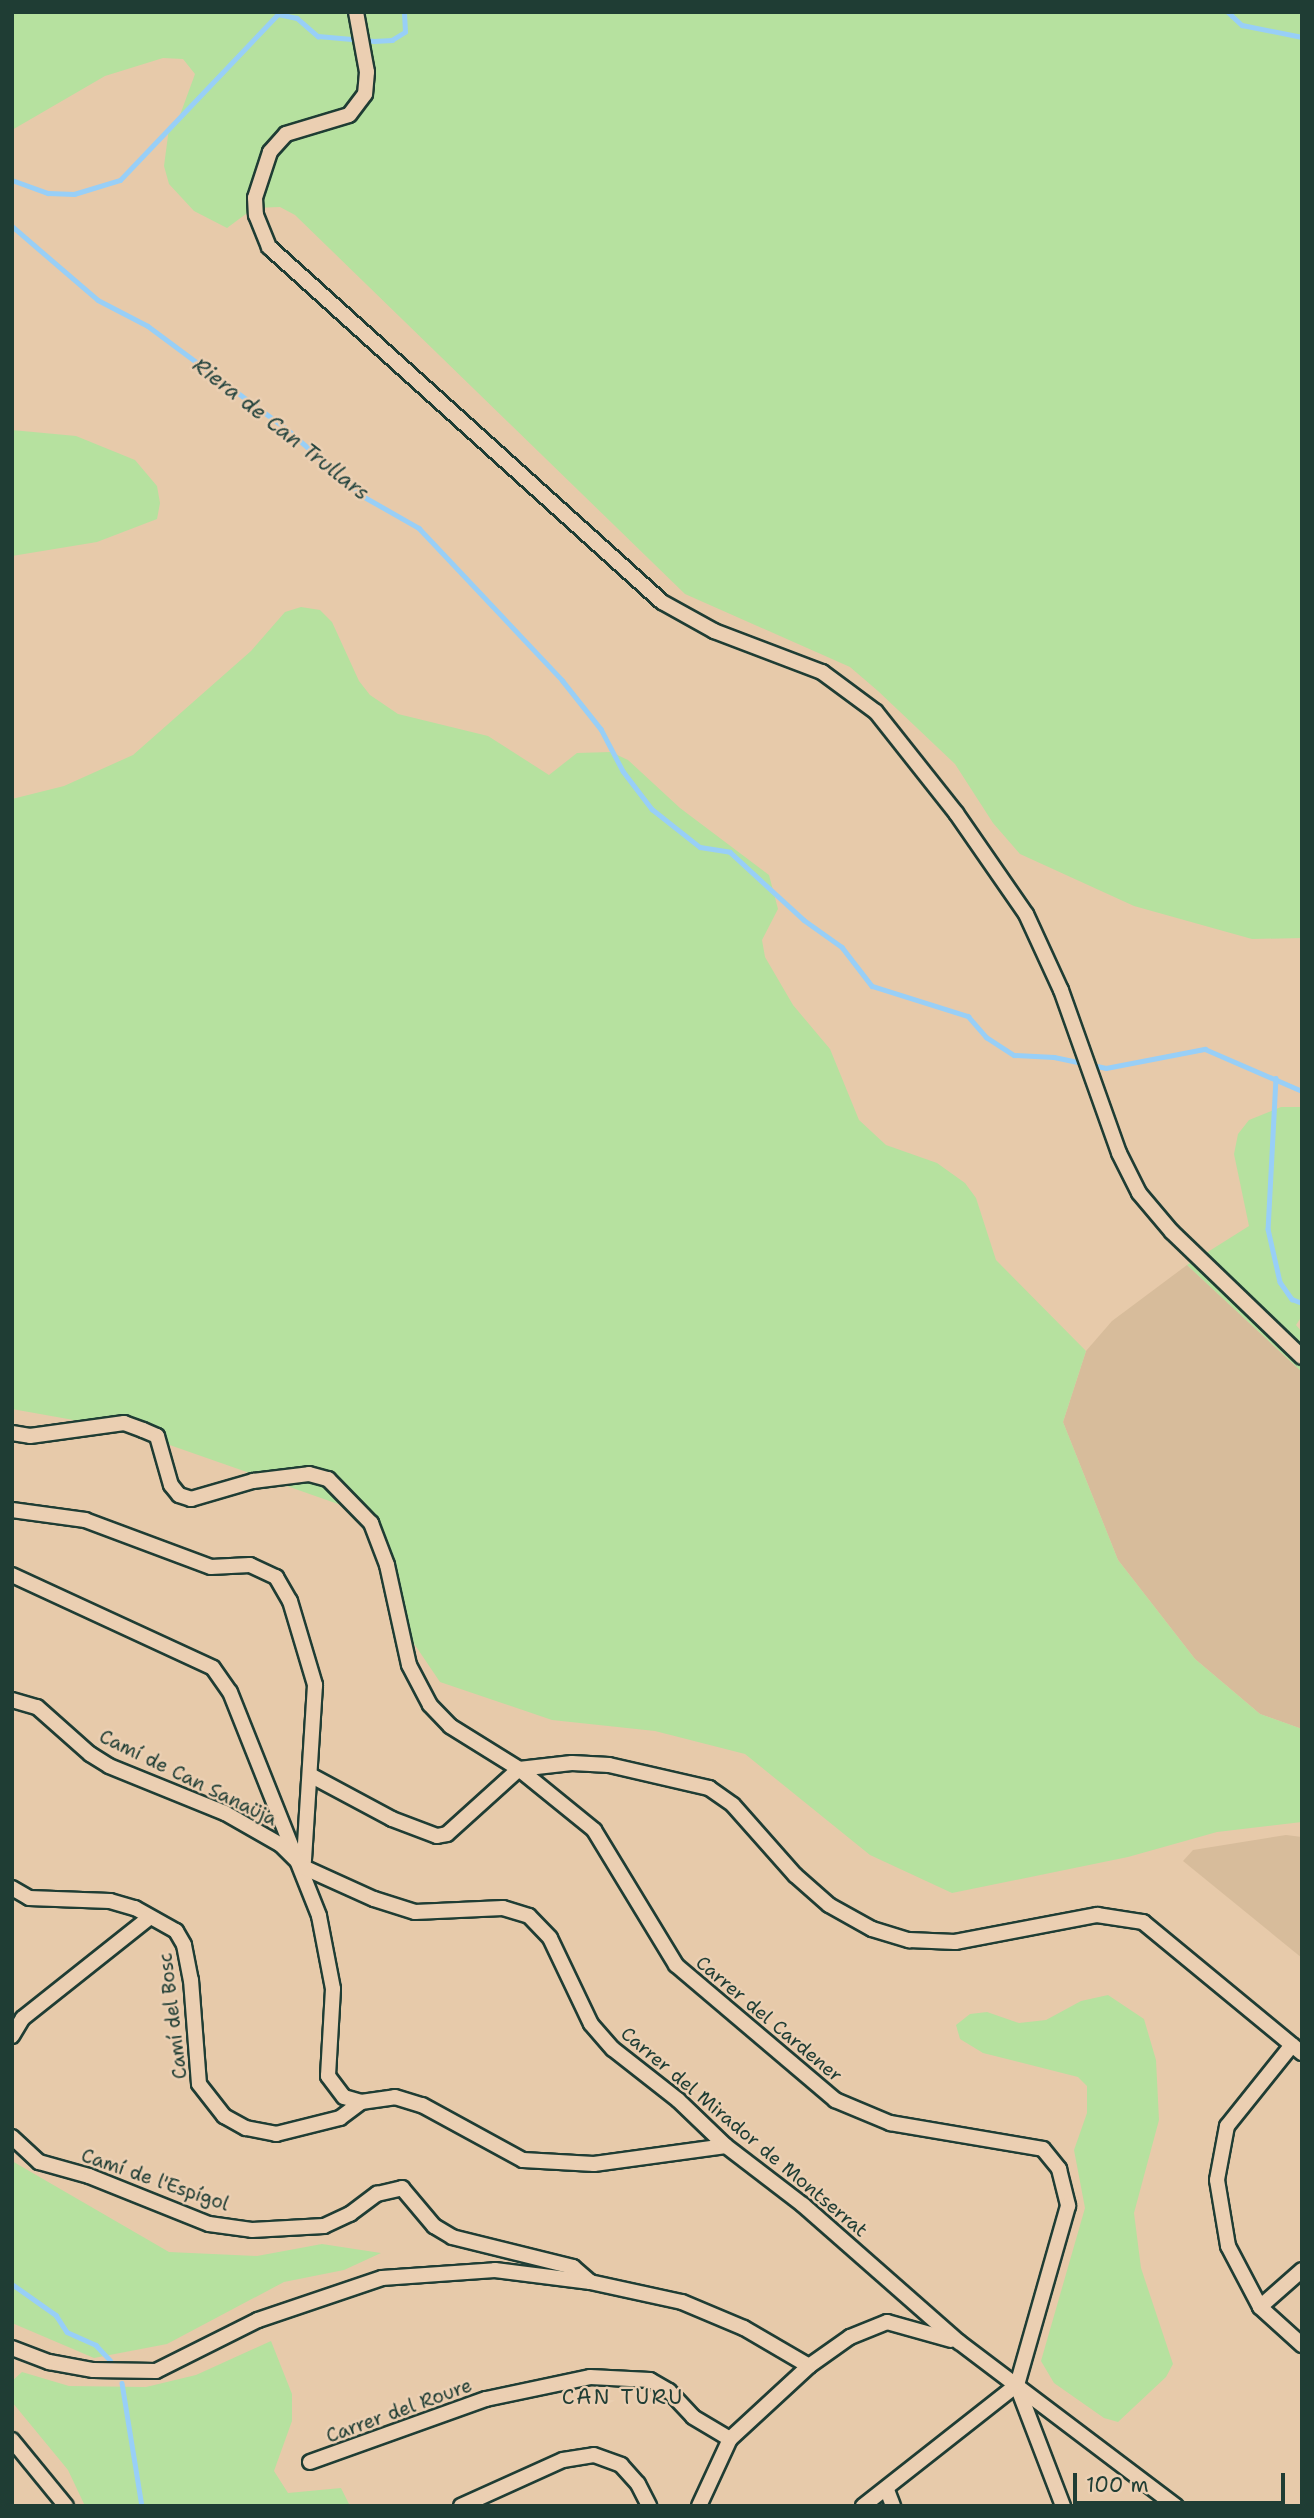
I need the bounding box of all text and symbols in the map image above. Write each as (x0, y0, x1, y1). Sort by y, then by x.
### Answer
water label: Riera de Can Trullars (188, 352, 374, 506)
street label: Camí de Can Sanaüja (95, 1725, 281, 1831)
street label: Carrer del Cardener (691, 1951, 847, 2087)
street label: Camí del Bosc (154, 1952, 192, 2080)
street label: Carrer del Mirador de Montserrat (616, 2022, 872, 2242)
street label: Camí de l'Espígol (78, 2144, 232, 2216)
street label: Carrer del Roure (323, 2374, 475, 2448)
district label: CAN TURU (563, 2384, 683, 2410)
scale bar (1076, 2458, 1288, 2502)
text: 100 m (1086, 2471, 1149, 2499)

